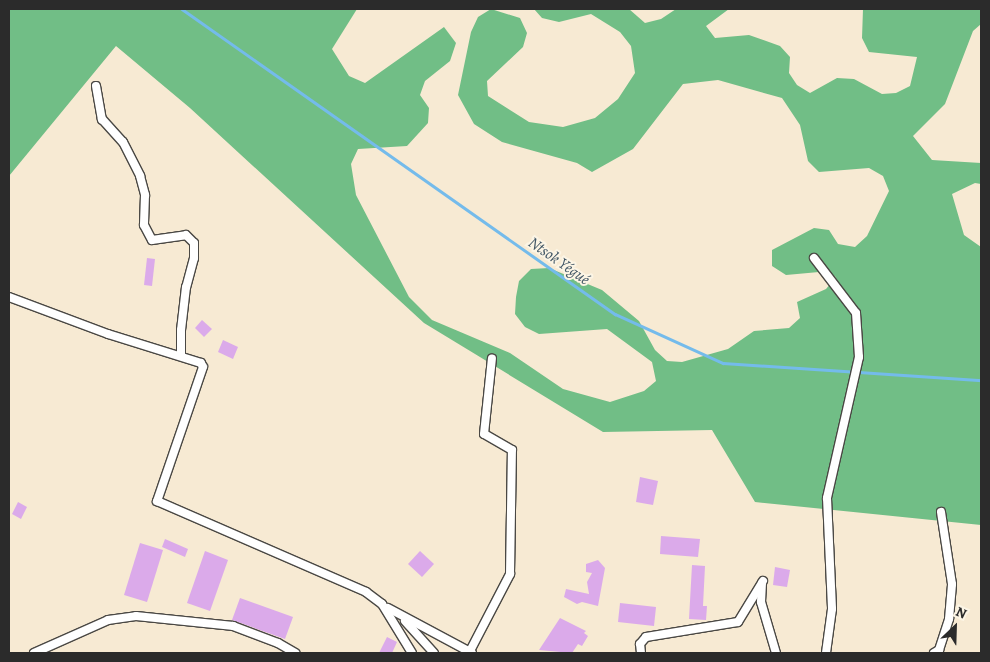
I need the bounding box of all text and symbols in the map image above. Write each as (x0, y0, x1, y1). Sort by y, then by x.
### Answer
water label: Ntsok Yégué (524, 233, 594, 289)
north arrow (930, 602, 980, 652)
text: N (953, 602, 970, 624)

